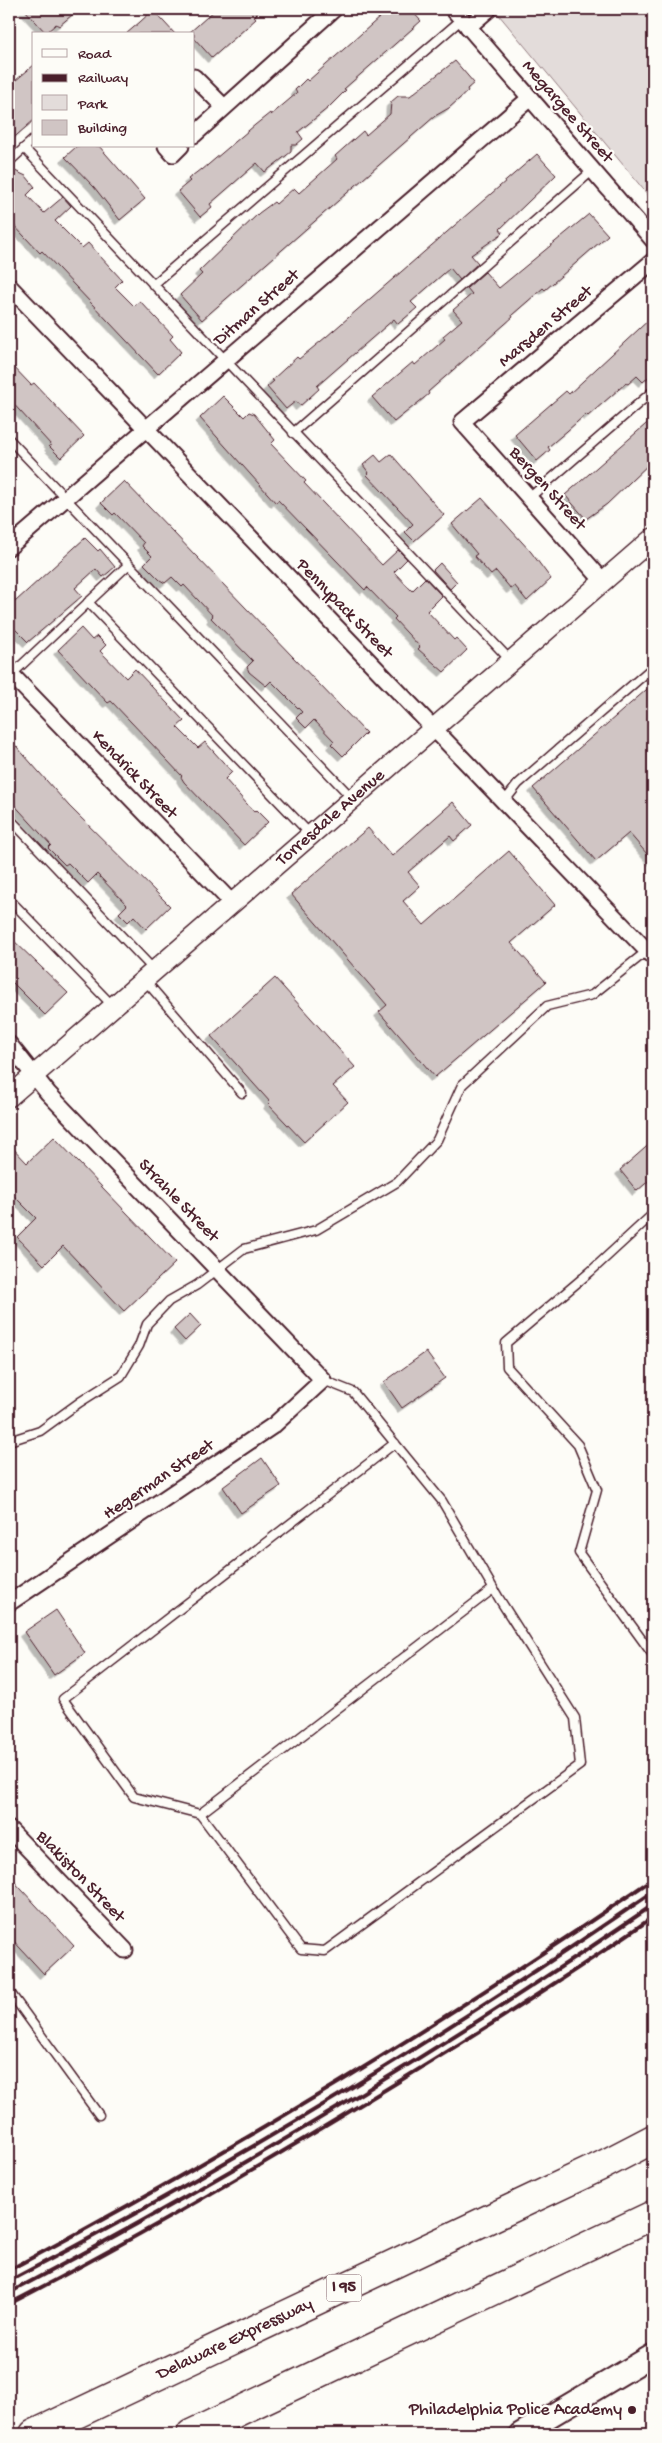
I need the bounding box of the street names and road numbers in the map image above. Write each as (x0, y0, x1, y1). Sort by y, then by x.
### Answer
street label: Megargee Street (517, 56, 618, 169)
street label: Ditman Street (209, 264, 305, 352)
street label: Marsden Street (495, 281, 598, 372)
street label: Bergen Street (503, 442, 591, 536)
street label: Pennypack Street (290, 554, 398, 664)
street label: Kendrick Street (87, 726, 183, 825)
street label: Torresdale Avenue (271, 764, 390, 871)
street label: Strahle Street (133, 1155, 224, 1248)
street label: Hegerman Street (100, 1434, 220, 1525)
street label: Blakiston Street (30, 1826, 130, 1928)
road number: I 95 (326, 2274, 362, 2302)
street label: Delaware Expressway (152, 2293, 316, 2385)

